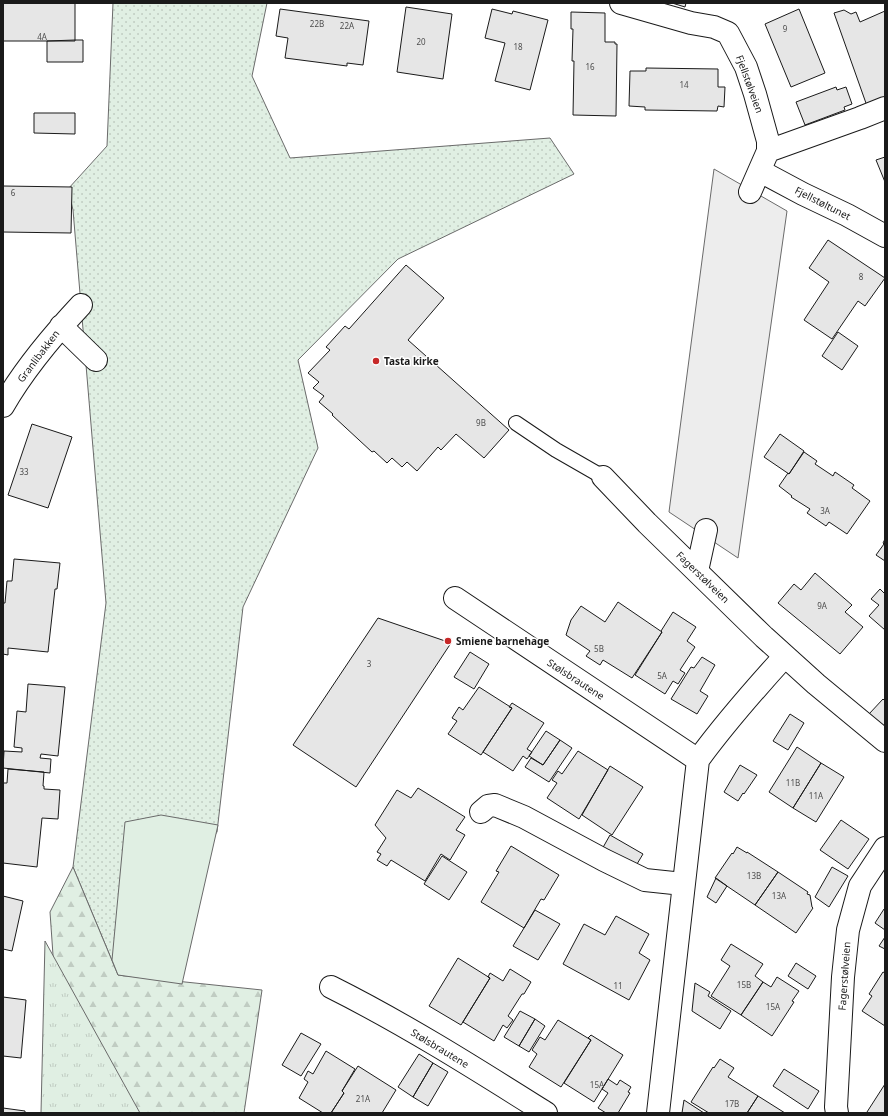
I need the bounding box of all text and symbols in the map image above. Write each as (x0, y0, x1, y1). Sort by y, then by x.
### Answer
house number: 22B (310, 18, 324, 29)
house number: 22A (340, 20, 355, 31)
house number: 9 (783, 23, 788, 34)
house number: 4A (37, 31, 48, 42)
house number: 20 (416, 36, 426, 47)
house number: 18 (513, 41, 523, 52)
street label: Fjellstølveien (733, 53, 767, 115)
house number: 16 (585, 61, 595, 72)
house number: 14 (679, 79, 689, 90)
street label: Fjellstøltunet (793, 183, 854, 223)
house number: 6 (11, 187, 16, 198)
house number: 8 (859, 271, 864, 282)
street label: Granlibakken (14, 327, 62, 385)
place label: Tasta kirke (384, 354, 439, 368)
marker: Tasta kirke (371, 356, 381, 366)
house number: 9B (476, 417, 486, 428)
house number: 33 (19, 466, 29, 477)
house number: 3A (820, 505, 831, 516)
street label: Fagerstølveien (673, 548, 733, 606)
house number: 9A (817, 600, 828, 611)
place label: Smiene barnehage (456, 634, 549, 648)
marker: Smiene barnehage (443, 636, 453, 646)
house number: 5B (594, 643, 604, 654)
street label: Stølsbrautene (545, 655, 608, 703)
house number: 3 (367, 658, 372, 669)
house number: 5A (657, 670, 668, 681)
house number: 11B (786, 777, 800, 788)
house number: 11A (809, 790, 824, 801)
house number: 13B (747, 870, 761, 881)
house number: 13A (772, 890, 787, 901)
street label: Fagerstølveien (835, 941, 853, 1011)
house number: 15B (737, 979, 751, 990)
house number: 11 (613, 980, 623, 991)
house number: 15A (766, 1001, 781, 1012)
street label: Stølsbrautene (408, 1025, 472, 1071)
house number: 15A (590, 1079, 605, 1090)
house number: 21A (356, 1093, 371, 1104)
house number: 17B (725, 1098, 739, 1109)

